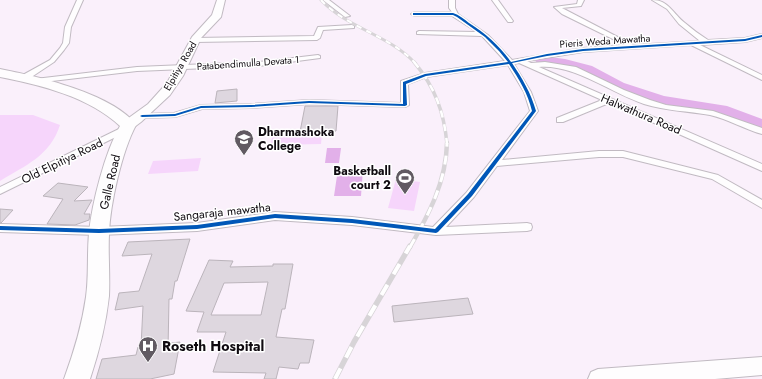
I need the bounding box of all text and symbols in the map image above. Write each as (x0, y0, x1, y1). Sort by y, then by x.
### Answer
street label: Pieris Weda Mawatha (559, 30, 651, 52)
street label: Elpitiya Road (160, 38, 200, 94)
street label: Patabendimulla Devata 1 (196, 52, 300, 74)
street label: Halwathura Road (598, 89, 684, 139)
place label: Dharmashoka College (258, 123, 334, 155)
school or university icon: Dharmashoka College (233, 128, 255, 156)
street label: Old Elpitiya Road (18, 134, 106, 188)
street label: Galle Road (95, 153, 125, 211)
place label: Basketball court 2 (333, 162, 391, 194)
sports icon: Basketball court 2 (394, 167, 416, 195)
street label: Sangaraja mawatha (173, 198, 272, 226)
hospital icon: Roseth Hospital (137, 335, 159, 363)
place label: Roseth Hospital (162, 336, 264, 356)

